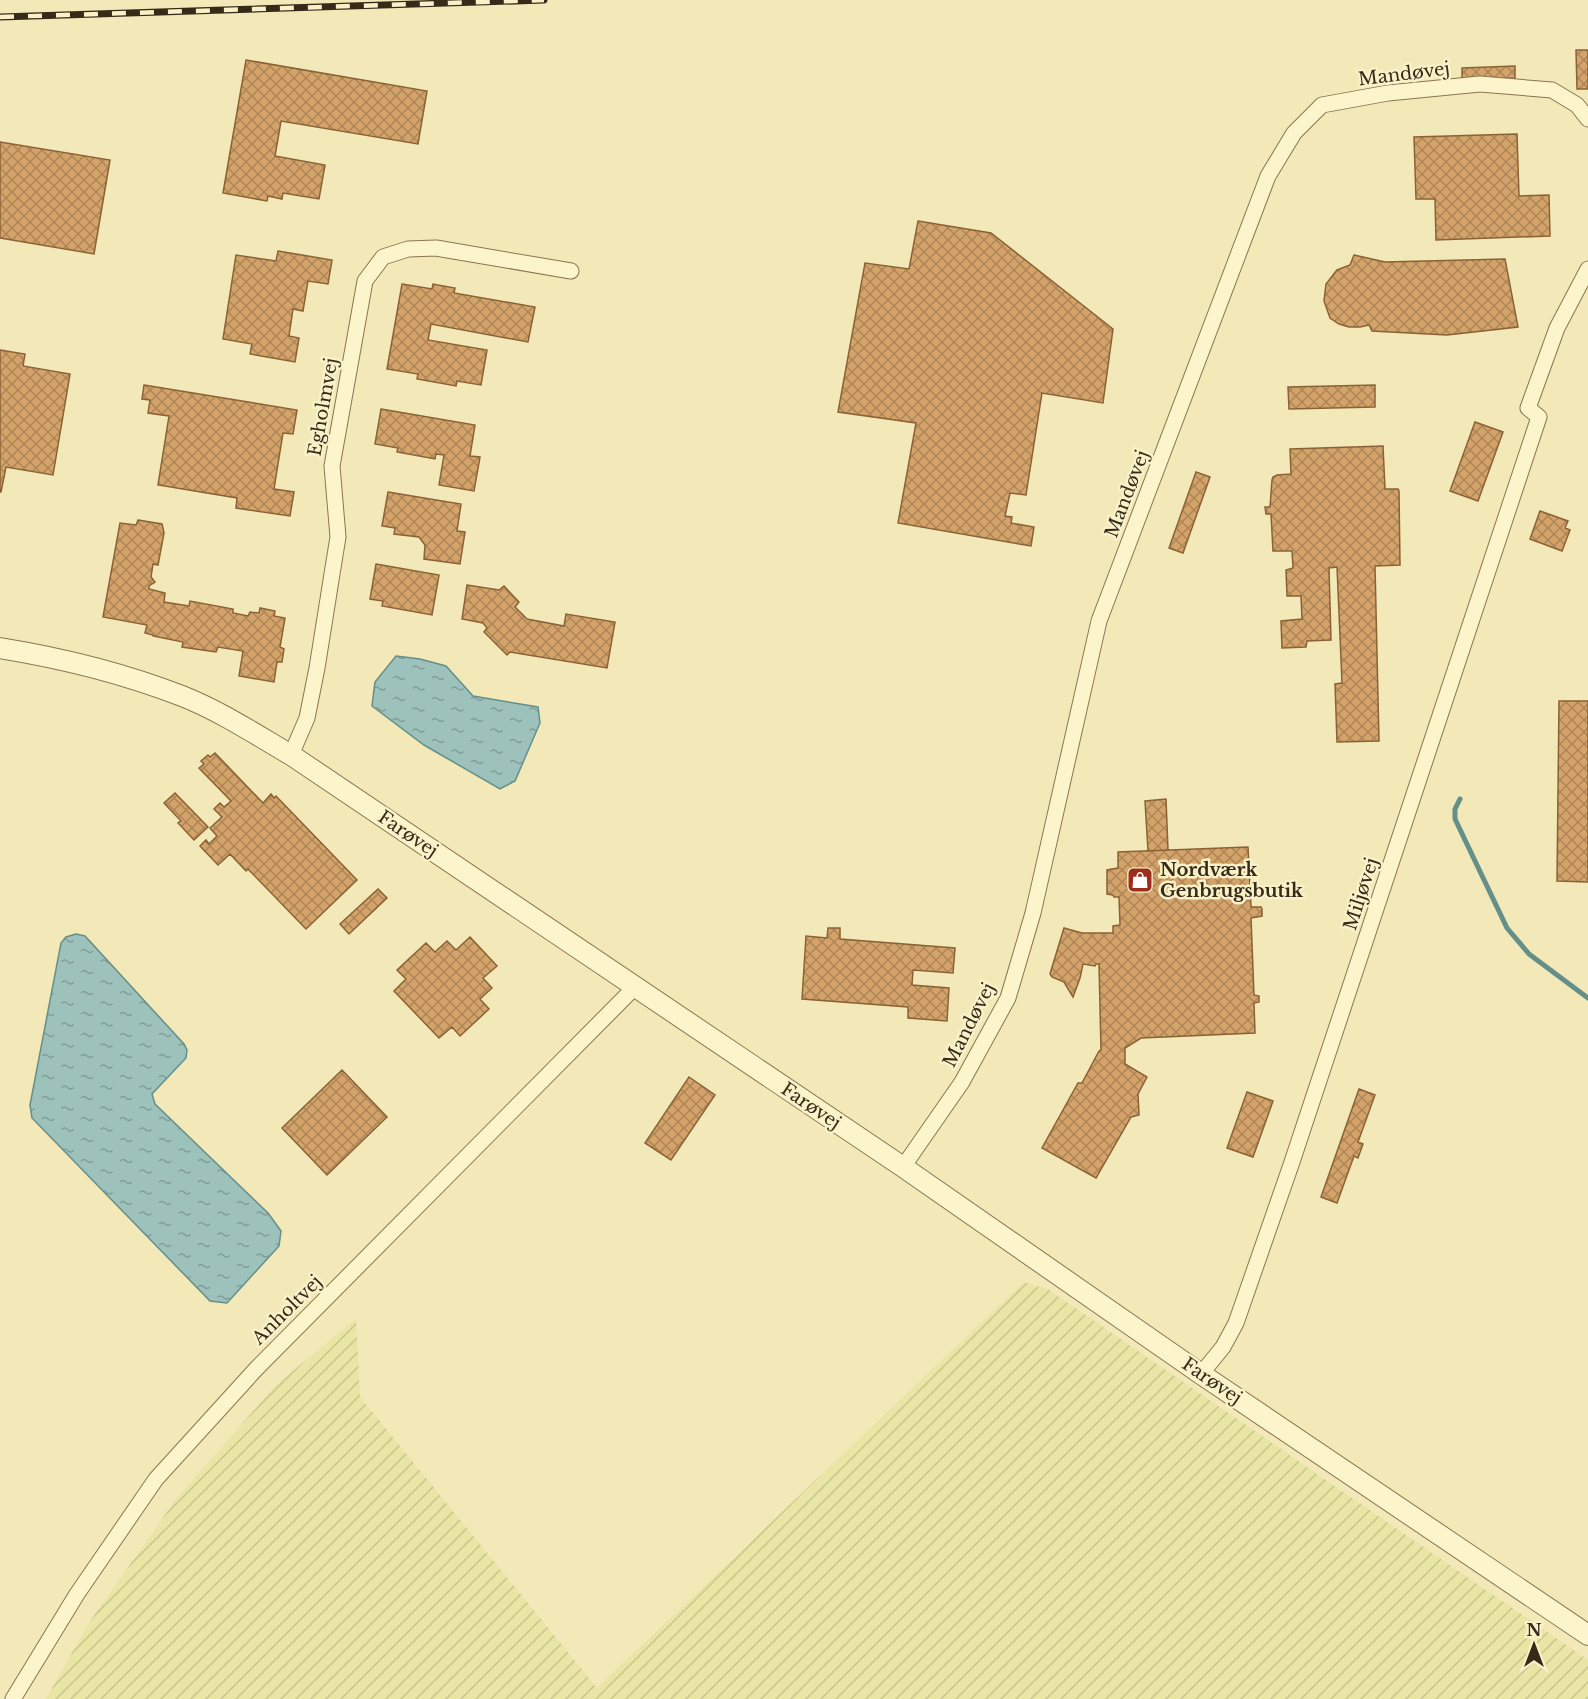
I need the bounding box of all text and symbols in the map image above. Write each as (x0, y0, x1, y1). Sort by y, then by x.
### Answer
street label: Mandøvej (1357, 57, 1451, 91)
street label: Egholmvej (304, 356, 342, 458)
street label: Mandøvej (1100, 447, 1154, 541)
street label: Farøvej (374, 806, 442, 862)
street label: Miljøvej (1339, 855, 1383, 933)
place label: Nordværk Genbrugsbutik (1160, 859, 1304, 902)
shop icon: Nordværk Genbrugsbutik (1125, 865, 1155, 895)
street label: Mandøvej (938, 979, 1000, 1071)
street label: Farøvej (777, 1078, 845, 1134)
street label: Anholtvej (247, 1271, 326, 1350)
street label: Farøvej (1178, 1353, 1246, 1409)
north arrow (1504, 1615, 1564, 1675)
text: N (1526, 1620, 1542, 1640)

